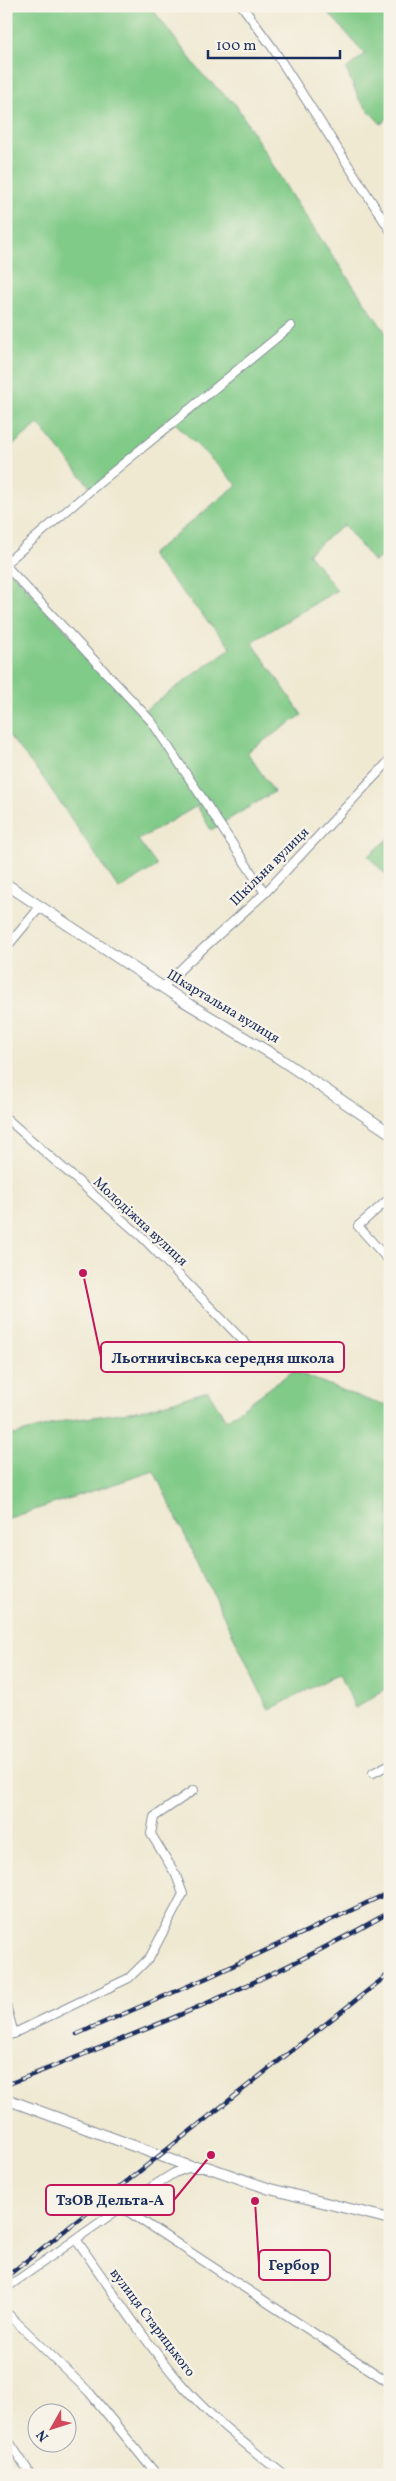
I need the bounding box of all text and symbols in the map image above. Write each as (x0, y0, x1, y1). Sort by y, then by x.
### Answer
scale bar (208, 28, 341, 60)
text: 100 m (216, 36, 256, 57)
street label: Шкільна вулиця (226, 823, 314, 911)
street label: Шкартальна вулиця (163, 966, 283, 1048)
street label: Молодіжна вулиця (89, 1173, 191, 1271)
callout: Льотничівська середня школа (101, 1342, 344, 1372)
text: Льотничівська середня школа (111, 1349, 335, 1370)
callout: ТзОВ Дельта-А (46, 2185, 174, 2215)
text: ТзОВ Дельта-А (56, 2191, 164, 2212)
callout: Гербор (259, 2250, 330, 2280)
text: Гербор (268, 2256, 320, 2277)
street label: вулиця Старицького (105, 2265, 199, 2381)
north arrow (28, 2404, 78, 2454)
text: N (32, 2425, 54, 2445)

